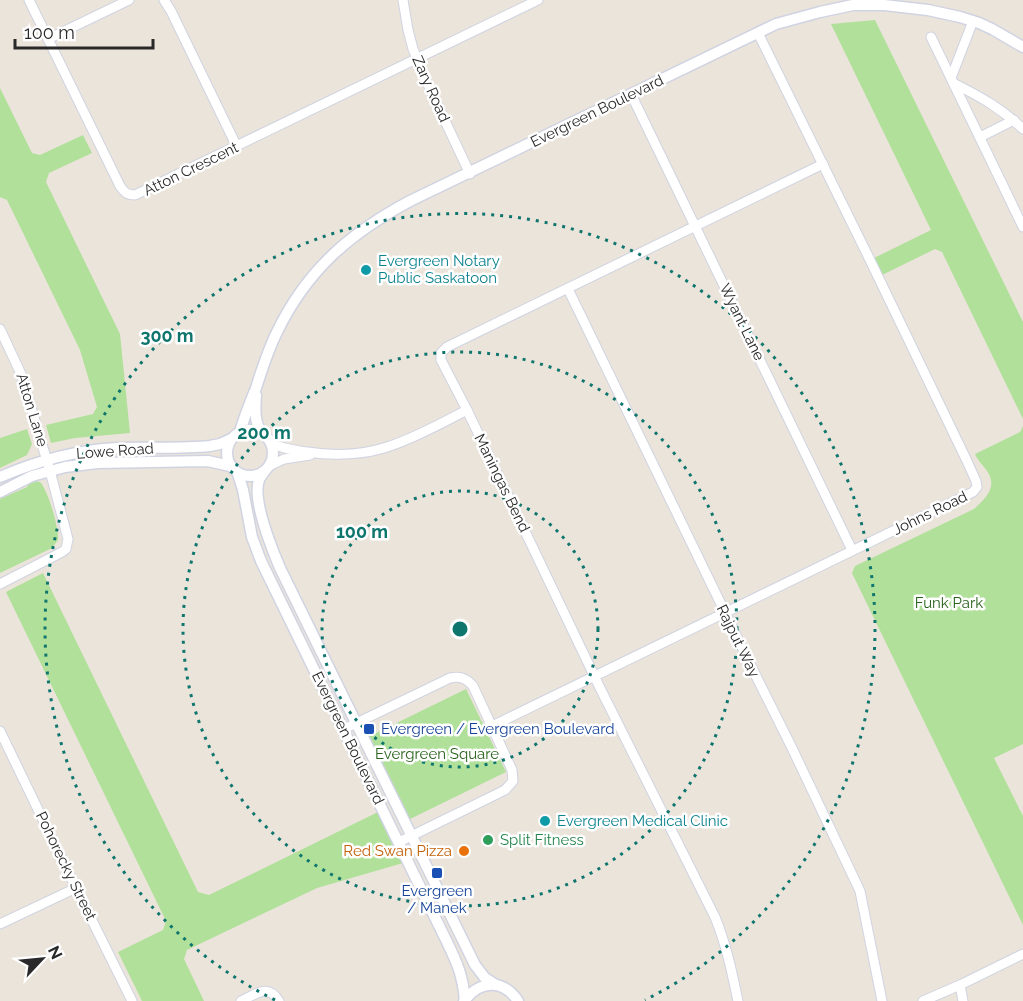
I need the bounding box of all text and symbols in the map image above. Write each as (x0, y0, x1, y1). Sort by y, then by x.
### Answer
scale bar (15, 12, 153, 50)
text: 100 m (24, 22, 75, 43)
street label: Zary Road (408, 53, 454, 125)
street label: Evergreen Boulevard (528, 71, 666, 151)
street label: Atton Crescent (141, 138, 241, 200)
place label: Evergreen Notary Public Saskatoon (378, 252, 500, 287)
marker: Evergreen Notary Public Saskatoon (359, 263, 373, 277)
street label: Wyant Lane (716, 280, 769, 364)
text: 300 m (140, 325, 194, 346)
street label: Atton Lane (12, 371, 52, 449)
text: 200 m (237, 422, 291, 443)
street label: Maningas Bend (470, 431, 534, 535)
street label: Lowe Road (76, 439, 154, 463)
street label: Johns Road (890, 487, 970, 539)
text: 100 m (336, 521, 388, 542)
park label: Funk Park (915, 594, 983, 612)
street label: Rajput Way (713, 602, 763, 680)
centre of rings (450, 619, 470, 639)
street label: Evergreen Boulevard (308, 669, 388, 807)
place label: Evergreen / Evergreen Boulevard (381, 720, 615, 738)
marker: Evergreen / Evergreen Boulevard (362, 722, 376, 736)
park label: Evergreen Square (375, 745, 499, 763)
street label: Pohorecky Street (32, 809, 100, 923)
place label: Evergreen Medical Clinic (557, 812, 728, 830)
marker: Evergreen Medical Clinic (538, 814, 552, 828)
place label: Split Fitness (500, 831, 584, 849)
marker: Split Fitness (481, 833, 495, 847)
place label: Red Swan Pizza (343, 842, 452, 860)
marker: Red Swan Pizza (457, 844, 471, 858)
marker: Evergreen / Manek (430, 866, 444, 880)
place label: Evergreen / Manek (401, 882, 473, 917)
north arrow (12, 929, 72, 989)
text: N (44, 943, 66, 962)

